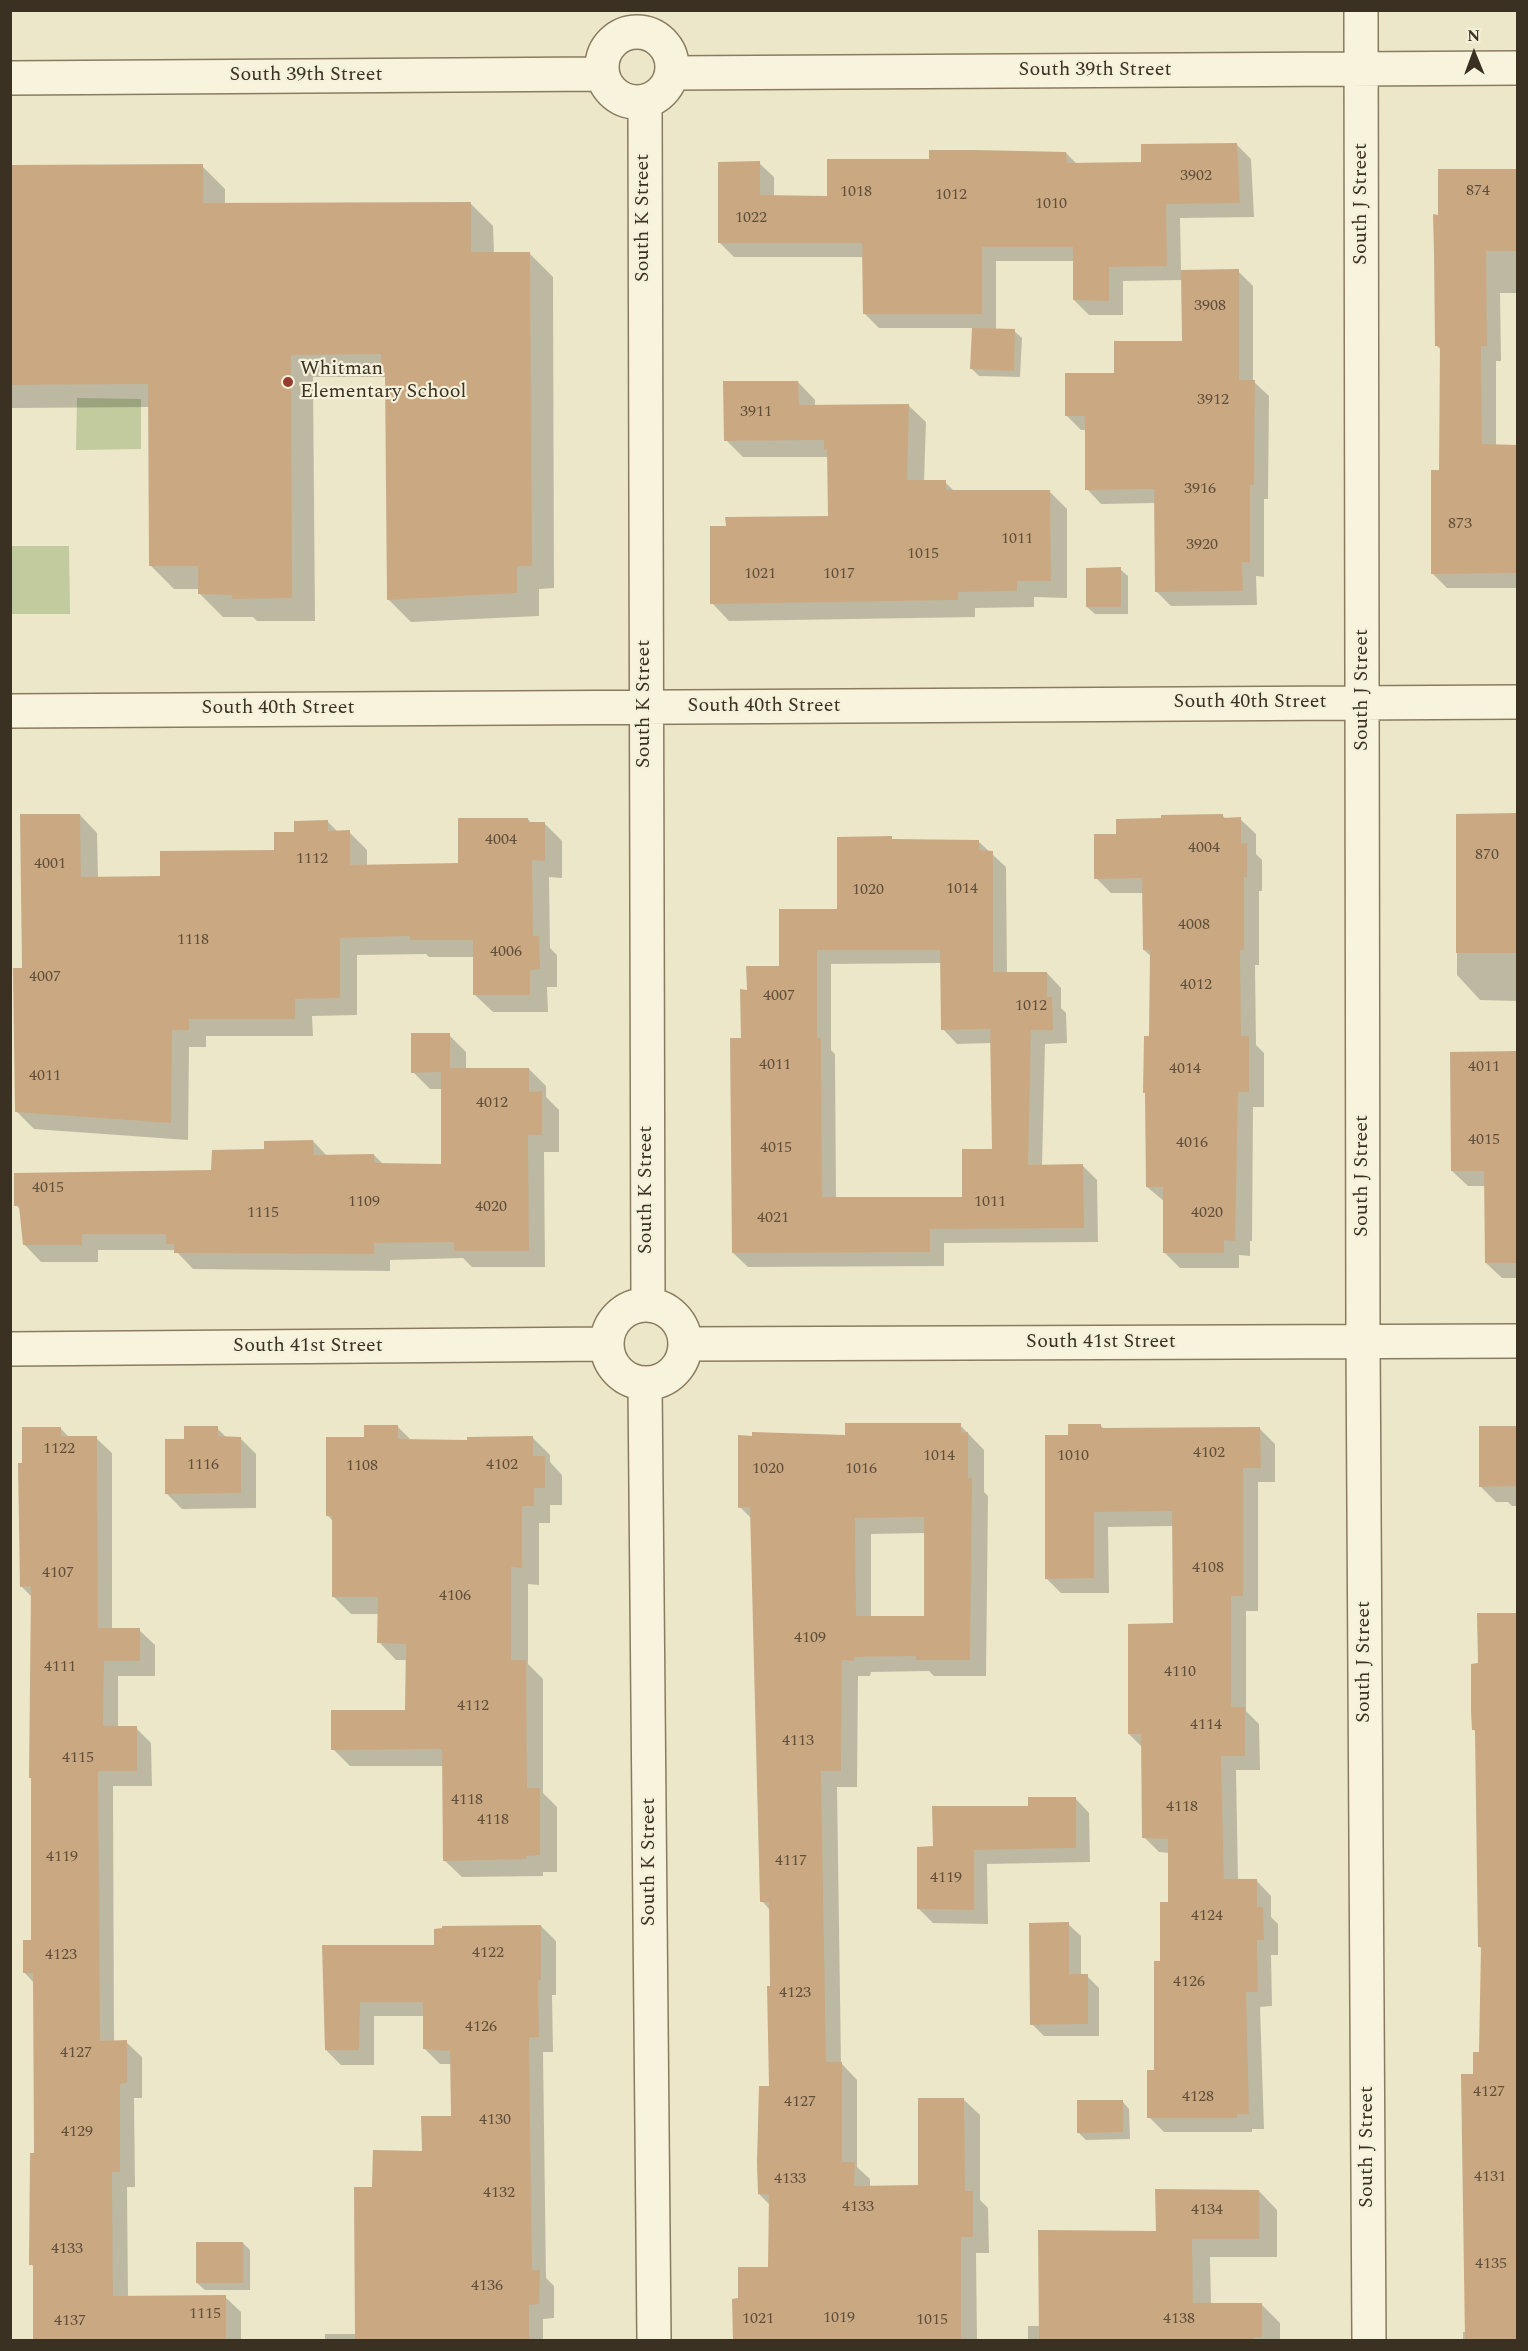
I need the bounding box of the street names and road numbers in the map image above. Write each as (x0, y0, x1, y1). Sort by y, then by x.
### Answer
street label: South 39th Street (1019, 59, 1171, 83)
street label: South 39th Street (230, 64, 382, 88)
street label: South J Street (1350, 143, 1374, 265)
street label: South K Street (632, 154, 656, 282)
street label: South J Street (1351, 629, 1375, 751)
street label: South K Street (633, 640, 657, 768)
street label: South 40th Street (1174, 691, 1326, 715)
street label: South 40th Street (688, 695, 840, 719)
street label: South 40th Street (202, 697, 354, 721)
street label: South J Street (1351, 1115, 1375, 1237)
street label: South K Street (635, 1126, 659, 1254)
street label: South 41st Street (1026, 1331, 1176, 1355)
street label: South 41st Street (233, 1335, 383, 1359)
street label: South J Street (1353, 1601, 1377, 1723)
street label: South K Street (638, 1798, 662, 1926)
street label: South J Street (1356, 2086, 1380, 2208)

